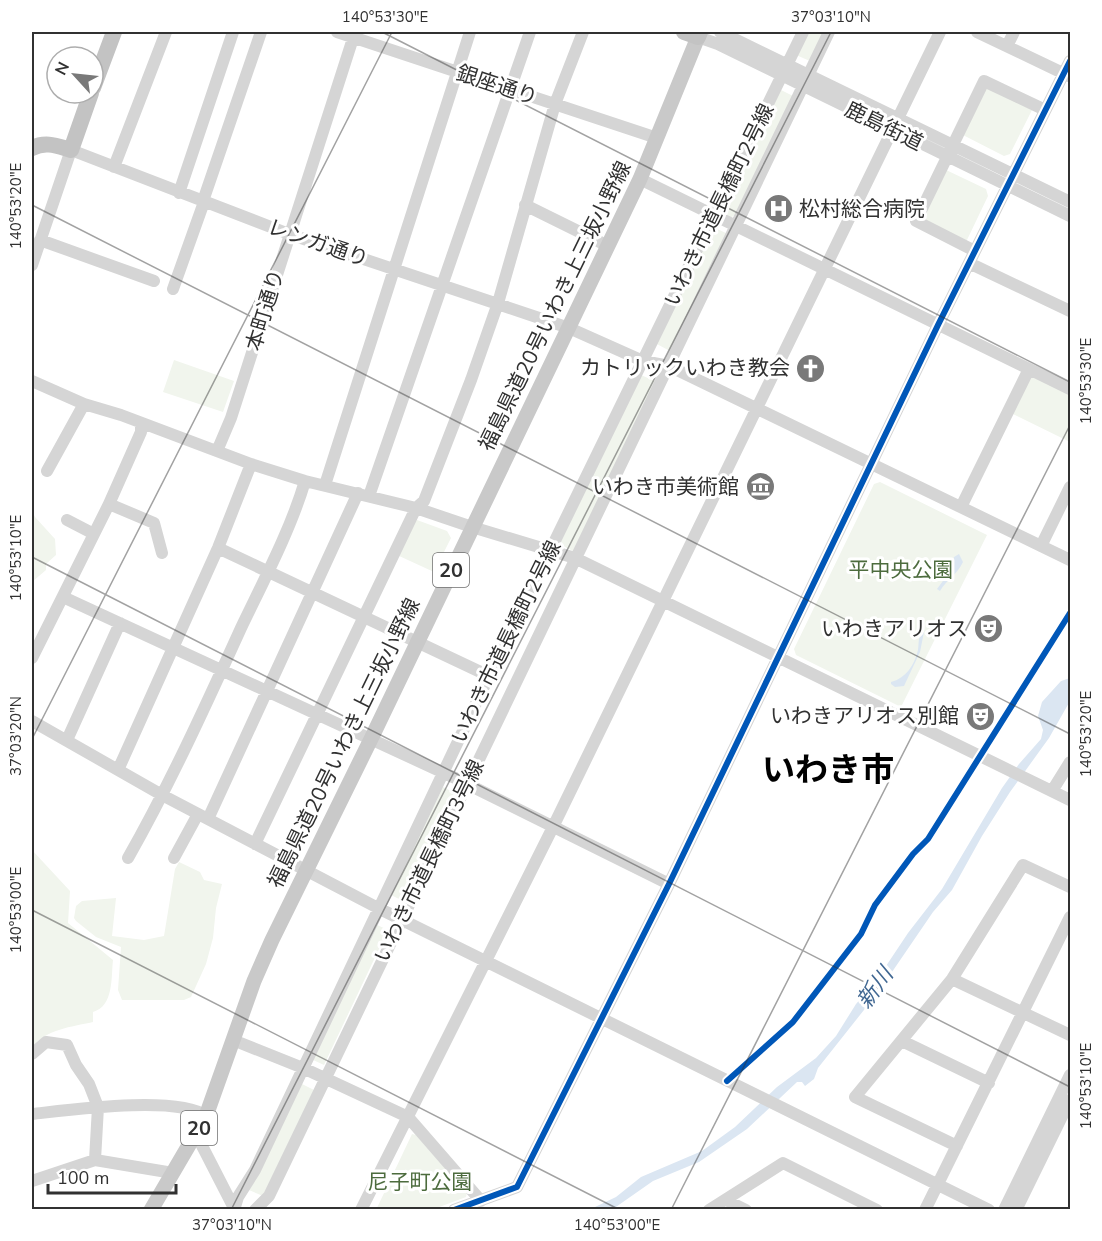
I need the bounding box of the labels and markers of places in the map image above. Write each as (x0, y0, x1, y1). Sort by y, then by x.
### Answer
hospital icon: 松村総合病院 (762, 193, 794, 225)
place label: 松村総合病院 (799, 195, 925, 223)
church icon: カトリックいわき教会 (795, 352, 827, 384)
place label: カトリックいわき教会 (580, 354, 790, 382)
museum icon: いわき市美術館 (744, 471, 776, 503)
place label: いわき市美術館 (592, 473, 739, 501)
theatre icon: いわきアリオス (973, 613, 1005, 645)
place label: いわきアリオス (821, 615, 968, 643)
theatre icon: いわきアリオス別館 (964, 700, 996, 732)
place label: いわきアリオス別館 (770, 702, 959, 730)

